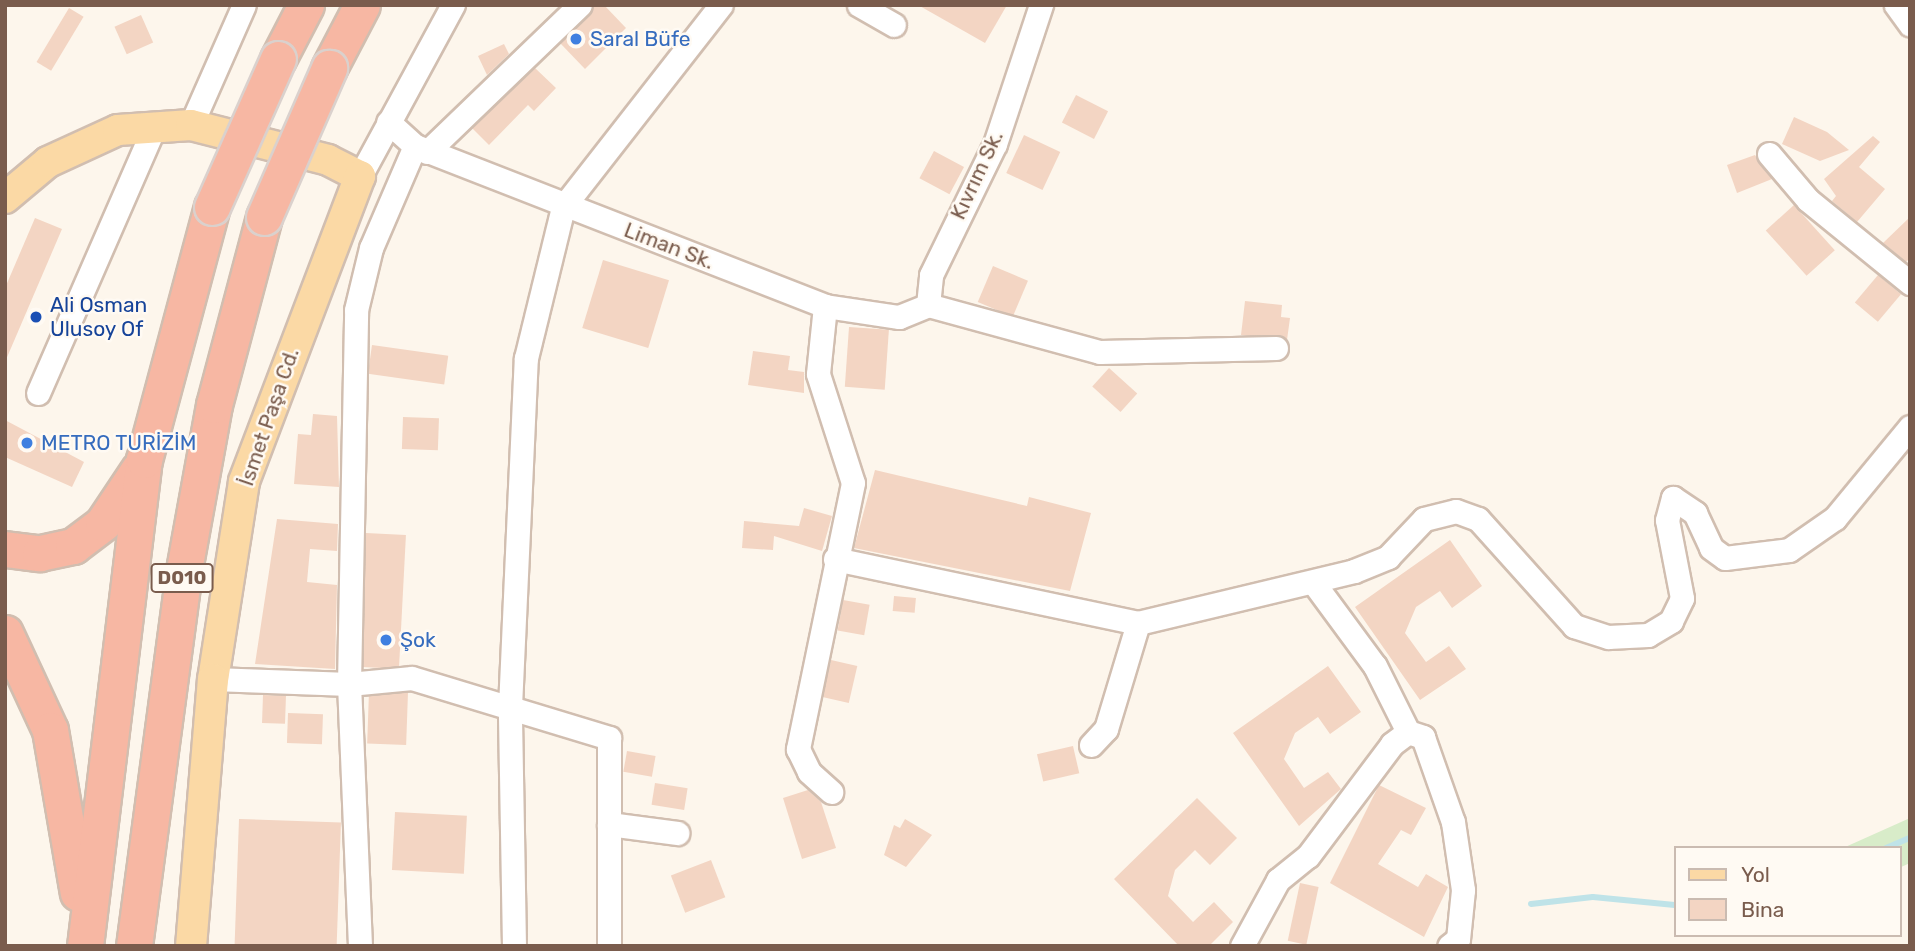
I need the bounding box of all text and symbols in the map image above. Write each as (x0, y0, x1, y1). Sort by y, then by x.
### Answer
place label: Saral Büfe (590, 26, 691, 52)
marker: Saral Büfe (568, 31, 584, 47)
street label: Kıvrım Sk. (945, 126, 1009, 224)
street label: Liman Sk. (621, 217, 717, 275)
place label: Ali Osman Ulusoy Of (50, 292, 147, 342)
marker: Ali Osman Ulusoy Of (28, 309, 44, 325)
street label: İsmet Paşa Cd. (234, 345, 304, 489)
place label: METRO TURİZİM (41, 430, 197, 456)
marker: METRO TURİZİM (19, 435, 35, 451)
road number: D010 (150, 562, 214, 594)
place label: Şok (400, 627, 436, 653)
marker: Şok (378, 632, 394, 648)
legend (1674, 846, 1901, 937)
text: Yol (1741, 862, 1770, 887)
text: Bina (1741, 897, 1784, 922)

